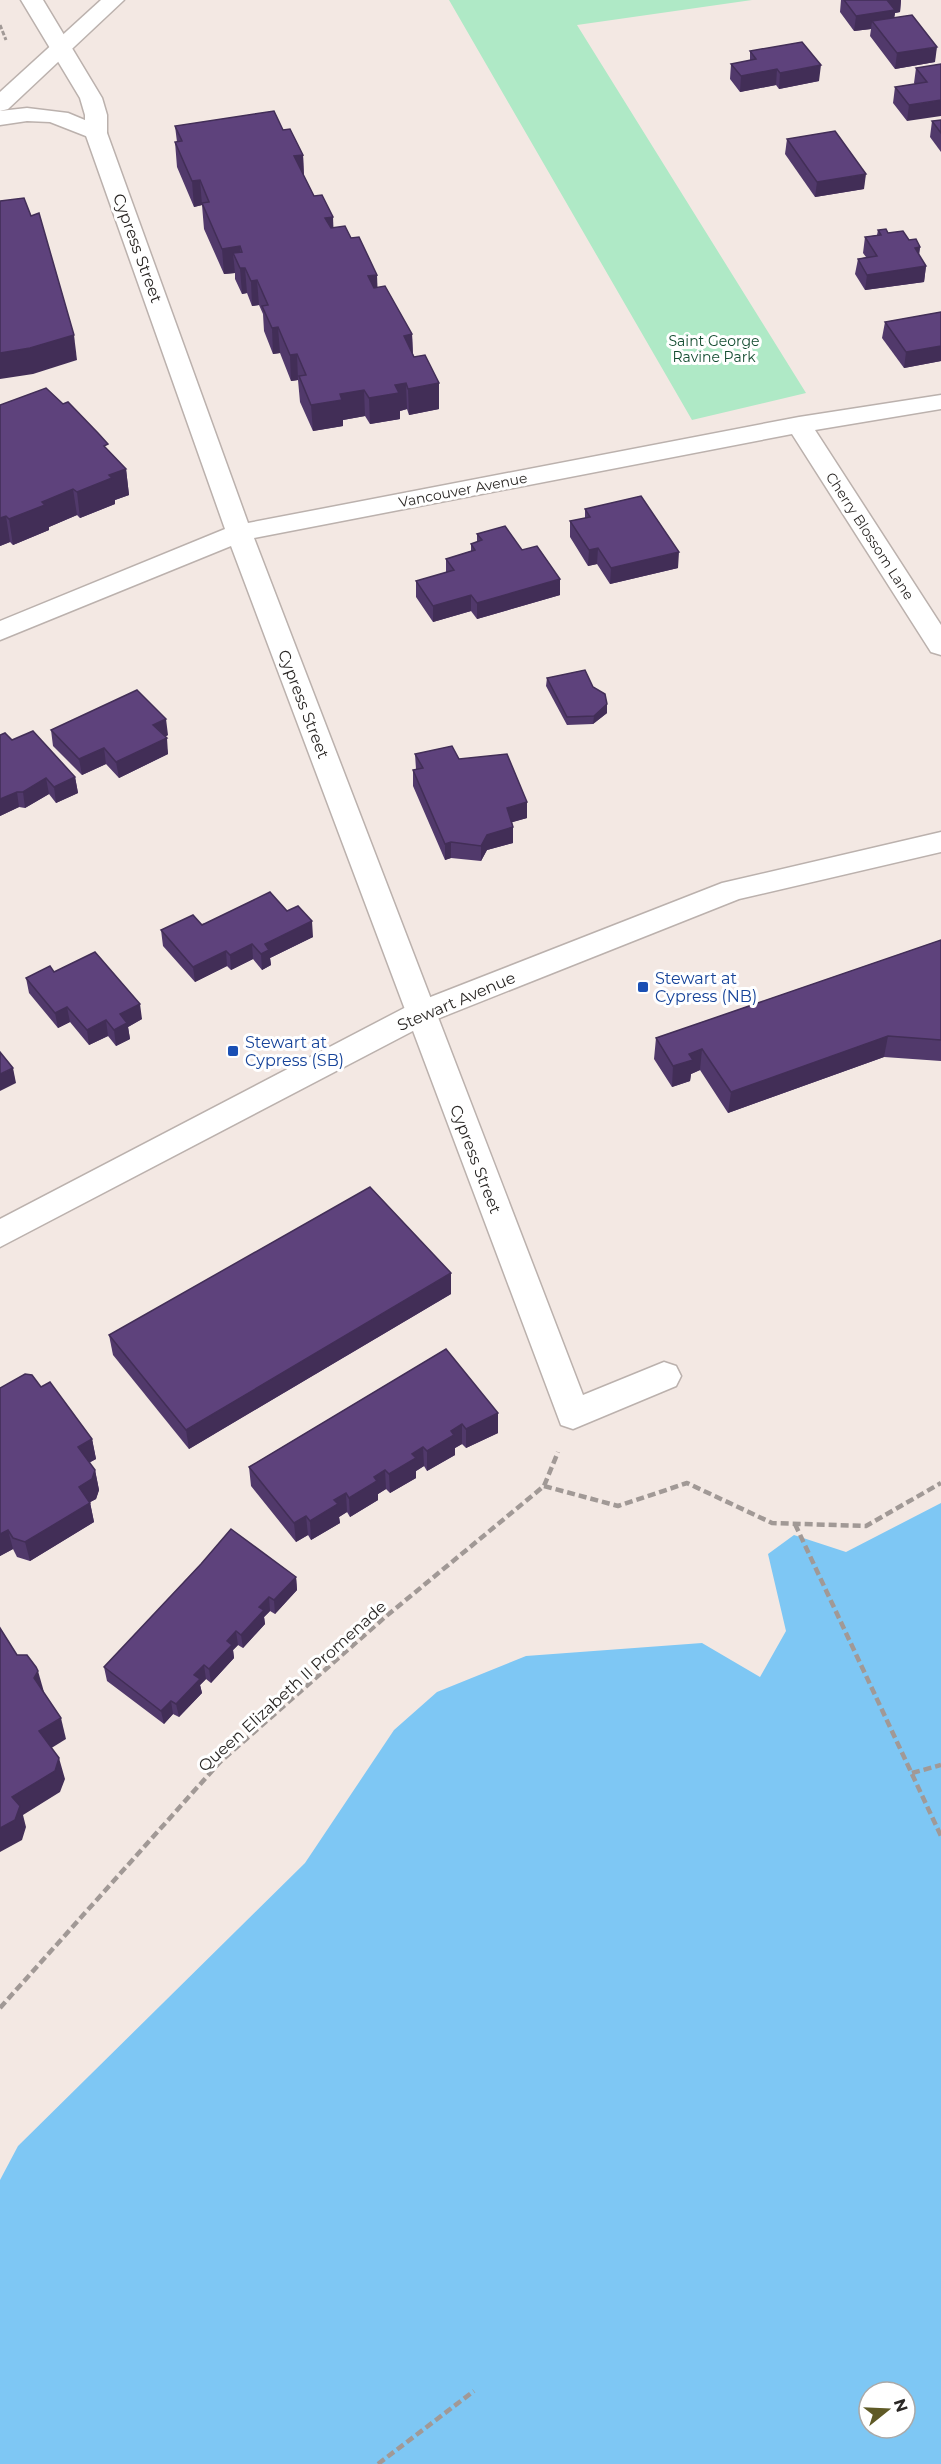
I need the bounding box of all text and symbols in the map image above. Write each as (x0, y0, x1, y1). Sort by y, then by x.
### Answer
street label: Cypress Street (109, 191, 166, 306)
park label: Saint George Ravine Park (669, 332, 760, 366)
street label: Vancouver Avenue (397, 469, 529, 511)
street label: Cherry Blossom Lane (822, 469, 918, 603)
street label: Cypress Street (274, 647, 333, 762)
street label: Stewart Avenue (394, 968, 518, 1035)
place label: Stewart at Cypress (NB) (655, 969, 757, 1006)
marker: Stewart at Cypress (NB) (636, 980, 650, 994)
place label: Stewart at Cypress (SB) (245, 1033, 344, 1070)
marker: Stewart at Cypress (SB) (226, 1044, 240, 1058)
street label: Cypress Street (446, 1102, 505, 1217)
street label: Queen Elizabeth II Promenade (195, 1597, 390, 1776)
north arrow (857, 2380, 917, 2440)
text: N (890, 2396, 912, 2415)

